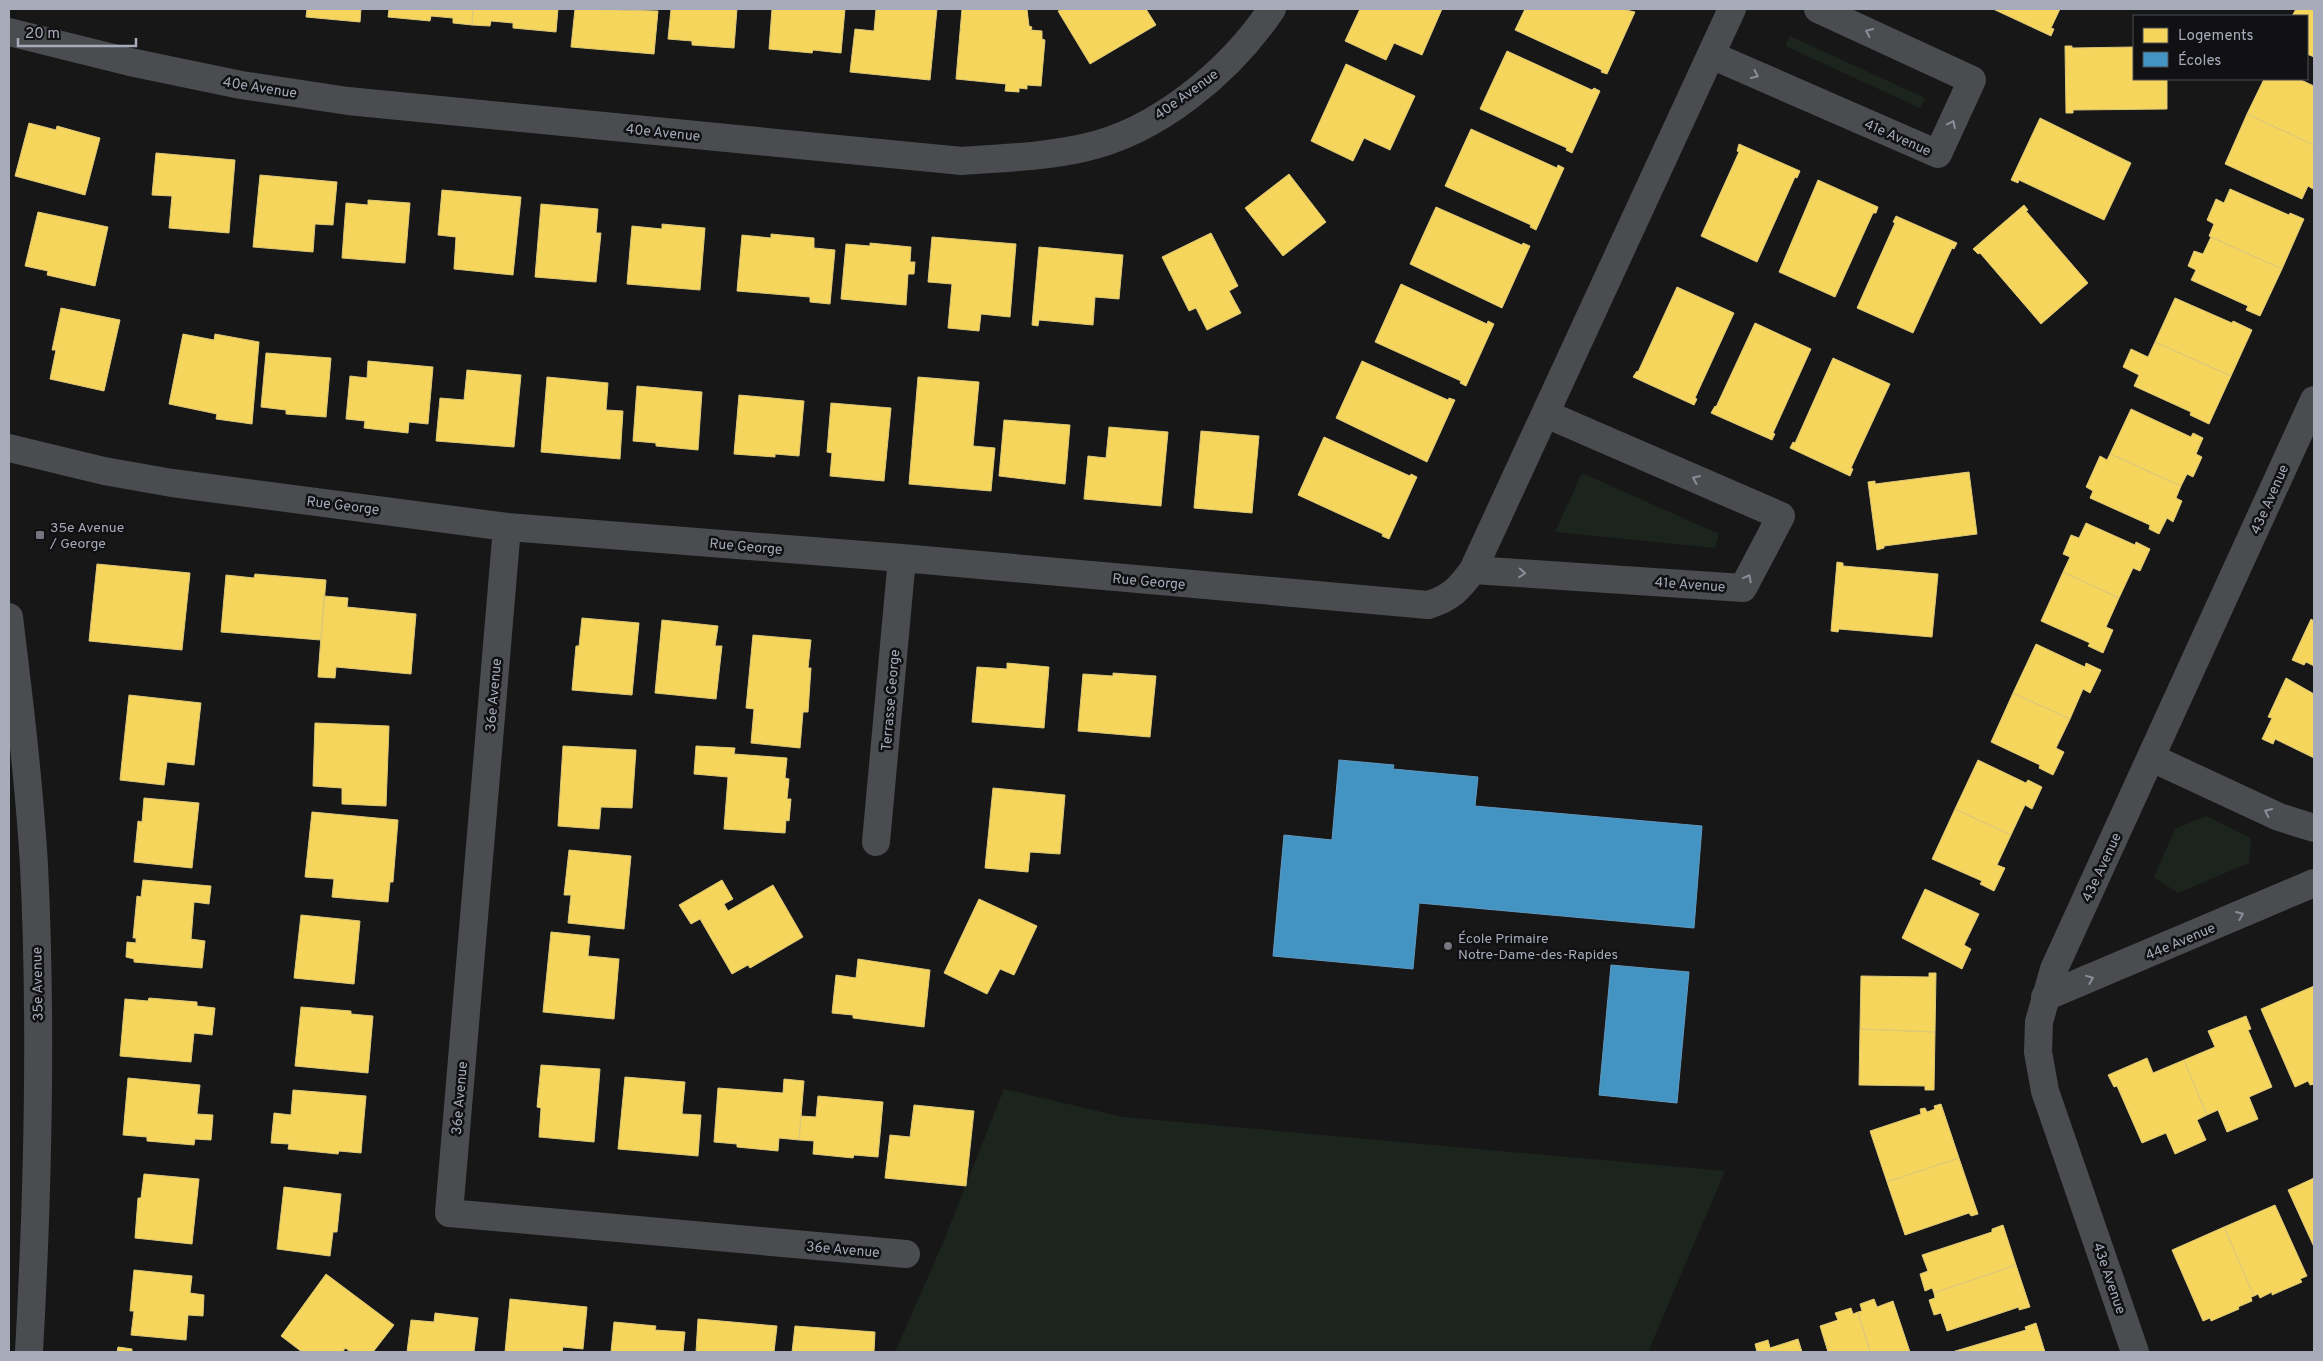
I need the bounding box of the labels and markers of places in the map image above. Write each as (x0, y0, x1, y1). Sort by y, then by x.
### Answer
place label: 35e Avenue / George (49, 520, 124, 553)
marker: 35e Avenue / George (34, 529, 46, 541)
place label: École Primaire Notre-Dame-des-Rapides (1458, 930, 1618, 964)
marker: École Primaire Notre-Dame-des-Rapides (1442, 940, 1454, 952)

